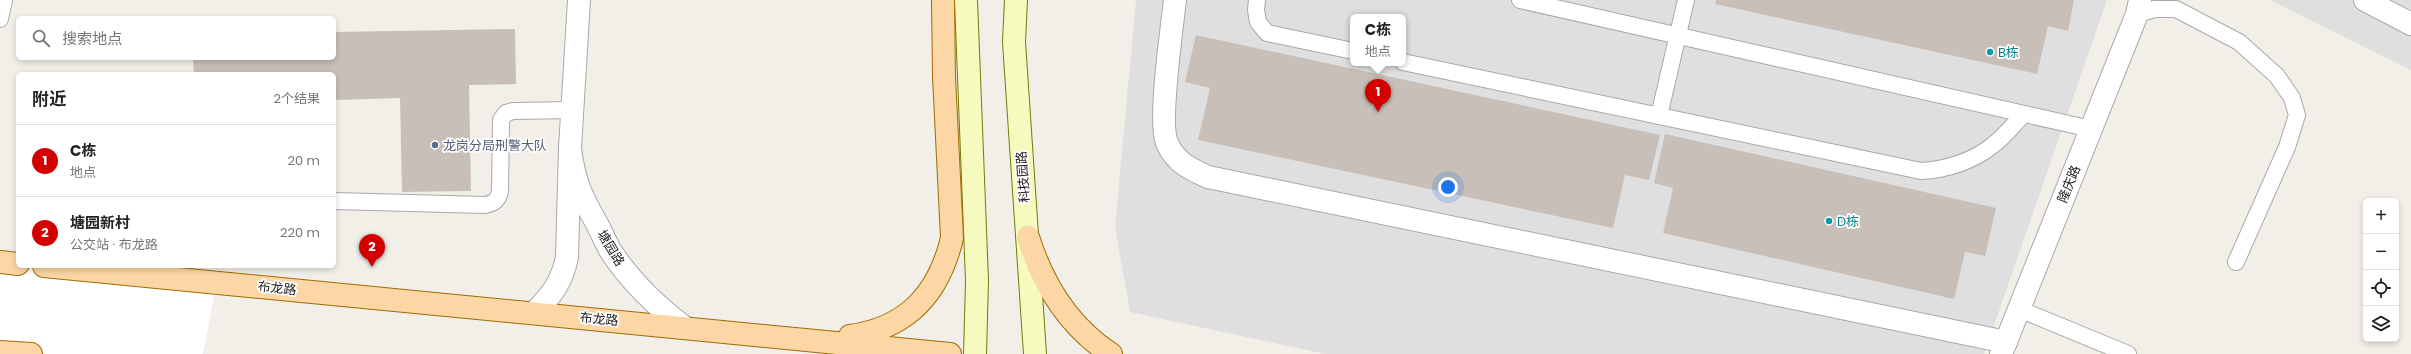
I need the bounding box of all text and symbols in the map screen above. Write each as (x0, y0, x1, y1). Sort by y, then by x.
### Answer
popup (1350, 14, 1406, 66)
search box (16, 16, 336, 60)
text: C栋 (1365, 19, 1391, 40)
icon: search (30, 27, 52, 49)
text: 搜索地点 (62, 28, 122, 49)
text: 地点 (1365, 42, 1391, 61)
place label: B栋 (1998, 43, 2019, 62)
marker: B栋 (1985, 47, 1995, 57)
pin: 1 (1365, 79, 1391, 112)
text: 附近 (32, 87, 66, 111)
text: 2个结果 (274, 89, 320, 108)
place label: 龙岗分局刑警大队 (443, 136, 547, 155)
text: C栋 (70, 140, 96, 161)
marker: 龙岗分局刑警大队 (430, 140, 440, 150)
street label: 科技园路 (1012, 150, 1034, 204)
text: 1 (43, 151, 47, 170)
text: 20 m (287, 151, 320, 170)
street label: 隆庆路 (2053, 162, 2085, 206)
text: 地点 (70, 163, 96, 182)
your location (1438, 177, 1458, 197)
map controls (2363, 198, 2399, 342)
button: + (2363, 198, 2399, 234)
text: 塘园新村 (70, 212, 130, 233)
place label: D栋 (1837, 212, 1859, 231)
marker: D栋 (1824, 216, 1834, 226)
text: 2 (41, 223, 49, 242)
text: 220 m (280, 223, 320, 242)
street label: 塘园路 (593, 226, 629, 270)
pin: 2 (359, 234, 385, 267)
button: − (2363, 234, 2399, 270)
text: 公交站 · 布龙路 (70, 235, 158, 254)
button: locate (2363, 270, 2399, 306)
street label: 布龙路 (257, 277, 297, 299)
button: layers (2363, 306, 2399, 342)
street label: 布龙路 (579, 308, 619, 330)

